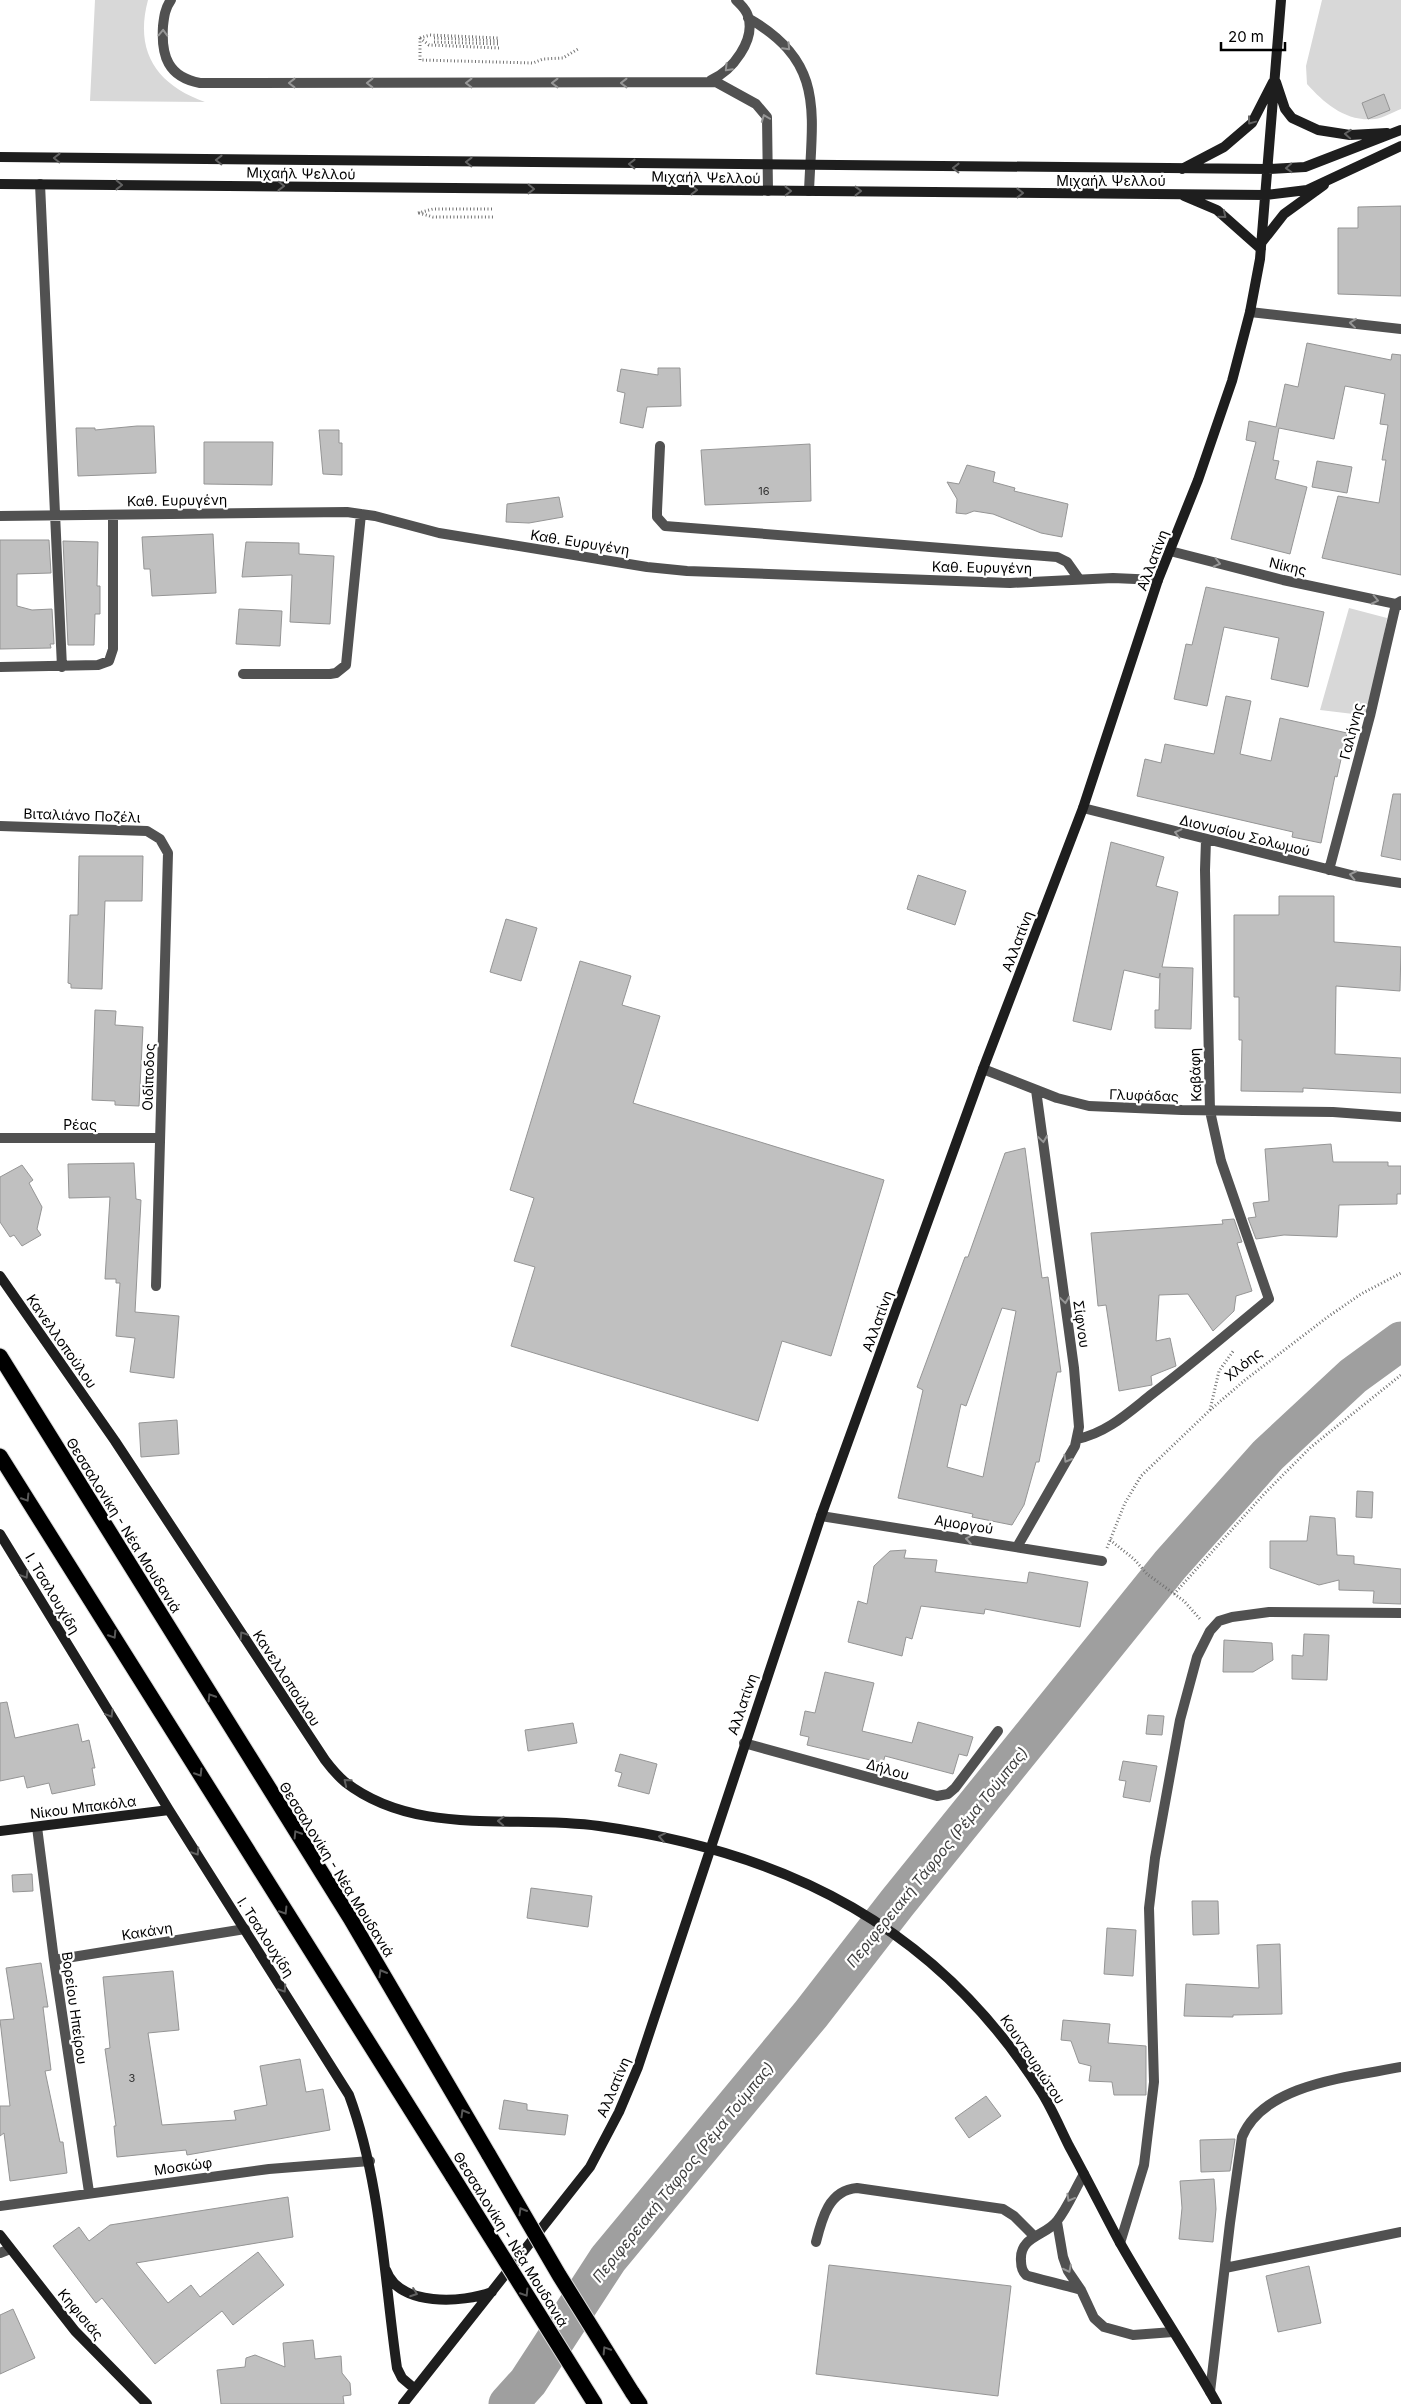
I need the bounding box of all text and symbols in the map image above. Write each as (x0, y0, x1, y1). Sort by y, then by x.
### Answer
scale bar (1221, 20, 1285, 52)
text: 20 m (1228, 27, 1264, 46)
one-way arrow (158, 28, 168, 36)
one-way arrow (781, 41, 790, 50)
one-way arrow (725, 62, 734, 71)
one-way arrow (288, 78, 296, 88)
one-way arrow (366, 78, 374, 88)
one-way arrow (465, 78, 472, 88)
one-way arrow (550, 78, 558, 88)
one-way arrow (619, 78, 627, 88)
one-way arrow (761, 114, 771, 123)
one-way arrow (1248, 115, 1257, 125)
one-way arrow (1344, 129, 1352, 140)
one-way arrow (52, 153, 60, 163)
one-way arrow (215, 155, 222, 165)
one-way arrow (465, 157, 473, 168)
one-way arrow (627, 159, 635, 169)
one-way arrow (951, 163, 959, 173)
one-way arrow (1285, 163, 1293, 174)
street label: Μιχαήλ Ψελλού (246, 164, 356, 182)
street label: Μιχαήλ Ψελλού (651, 168, 761, 186)
street label: Μιχαήλ Ψελλού (1056, 172, 1166, 189)
one-way arrow (115, 180, 123, 190)
one-way arrow (277, 181, 285, 192)
one-way arrow (528, 184, 535, 194)
one-way arrow (690, 185, 698, 195)
one-way arrow (785, 186, 793, 196)
one-way arrow (854, 186, 862, 197)
one-way arrow (1016, 188, 1024, 198)
one-way arrow (1217, 210, 1226, 218)
one-way arrow (1348, 318, 1356, 329)
house number: 16 (758, 484, 770, 498)
street label: Καθ. Ευρυγένη (127, 491, 227, 509)
street label: Καθ. Ευρυγένη (529, 526, 631, 558)
street label: Αλλατίνη (1133, 527, 1171, 593)
street label: Νίκης (1268, 553, 1308, 579)
one-way arrow (1213, 557, 1222, 568)
street label: Καθ. Ευρυγένη (932, 558, 1032, 576)
one-way arrow (1371, 594, 1380, 604)
street label: Γαλήνης (1336, 701, 1366, 761)
street label: Βιταλιάνο Ποζέλι (23, 804, 141, 826)
street label: Διονυσίου Σολωμού (1178, 811, 1312, 859)
one-way arrow (1174, 828, 1183, 838)
one-way arrow (1348, 870, 1357, 881)
street label: Αλλατίνη (998, 908, 1036, 974)
street label: Οιδίποδος (138, 1043, 158, 1111)
street label: Καβάφη (1186, 1048, 1204, 1102)
street label: Γλυφάδας (1109, 1085, 1179, 1105)
street label: Ρέας (63, 1116, 97, 1133)
one-way arrow (1037, 1135, 1048, 1143)
street label: Αλλατίνη (858, 1288, 896, 1354)
street label: Κανελλοπούλου (23, 1291, 101, 1391)
one-way arrow (1059, 1296, 1070, 1304)
street label: Σίφνου (1070, 1299, 1094, 1349)
street label: Χλόης (1221, 1344, 1265, 1384)
street label: Θεσσαλονίκη - Νέα Μουδανιά (63, 1434, 185, 1616)
one-way arrow (1064, 1454, 1074, 1463)
one-way arrow (20, 1492, 29, 1501)
street label: Αμοργού (933, 1511, 995, 1537)
one-way arrow (964, 1534, 972, 1545)
street label: Ι. Τσαλουχίδη (22, 1549, 84, 1637)
one-way arrow (19, 1570, 29, 1579)
street label: Κανελλοπούλου (250, 1627, 324, 1729)
one-way arrow (107, 1629, 116, 1638)
one-way arrow (240, 1632, 249, 1641)
street label: Αλλατίνη (724, 1671, 760, 1737)
one-way arrow (208, 1693, 217, 1702)
one-way arrow (104, 1708, 114, 1717)
water label: Περιφερειακή Τάφρος (Ρέμα Τούμπας) (842, 1743, 1032, 1971)
street label: Δήλου (865, 1755, 911, 1783)
one-way arrow (192, 1767, 202, 1776)
street label: Θεσσαλονίκη - Νέα Μουδανιά (276, 1778, 398, 1960)
one-way arrow (343, 1778, 352, 1787)
street label: Νίκου Μπακόλα (29, 1792, 137, 1822)
one-way arrow (497, 1816, 505, 1827)
one-way arrow (294, 1831, 304, 1840)
one-way arrow (658, 1832, 667, 1843)
one-way arrow (189, 1847, 199, 1856)
street label: Ι. Τσαλουχίδη (234, 1894, 298, 1980)
one-way arrow (278, 1906, 288, 1915)
street label: Κακάνη (120, 1919, 174, 1943)
street label: Βορείου Ηπείρου (59, 1951, 91, 2065)
one-way arrow (378, 1969, 388, 1978)
one-way arrow (277, 1983, 287, 1992)
street label: Κουντουριώτου (997, 2011, 1069, 2107)
street label: Αλλατίνη (593, 2054, 633, 2120)
water label: Περιφερειακή Τάφρος (Ρέμα Τούμπας) (588, 2058, 778, 2286)
house number: 3 (129, 2071, 136, 2085)
one-way arrow (461, 2109, 471, 2118)
street label: Θεσσαλονίκη - Νέα Μουδανιά (450, 2148, 572, 2330)
street label: Μοσκώφ (153, 2154, 213, 2178)
one-way arrow (1066, 2193, 1076, 2202)
one-way arrow (518, 2208, 528, 2217)
one-way arrow (1062, 2264, 1072, 2273)
street label: Κηφισιάς (55, 2285, 107, 2343)
one-way arrow (409, 2287, 417, 2297)
one-way arrow (519, 2287, 529, 2296)
one-way arrow (603, 2347, 613, 2356)

